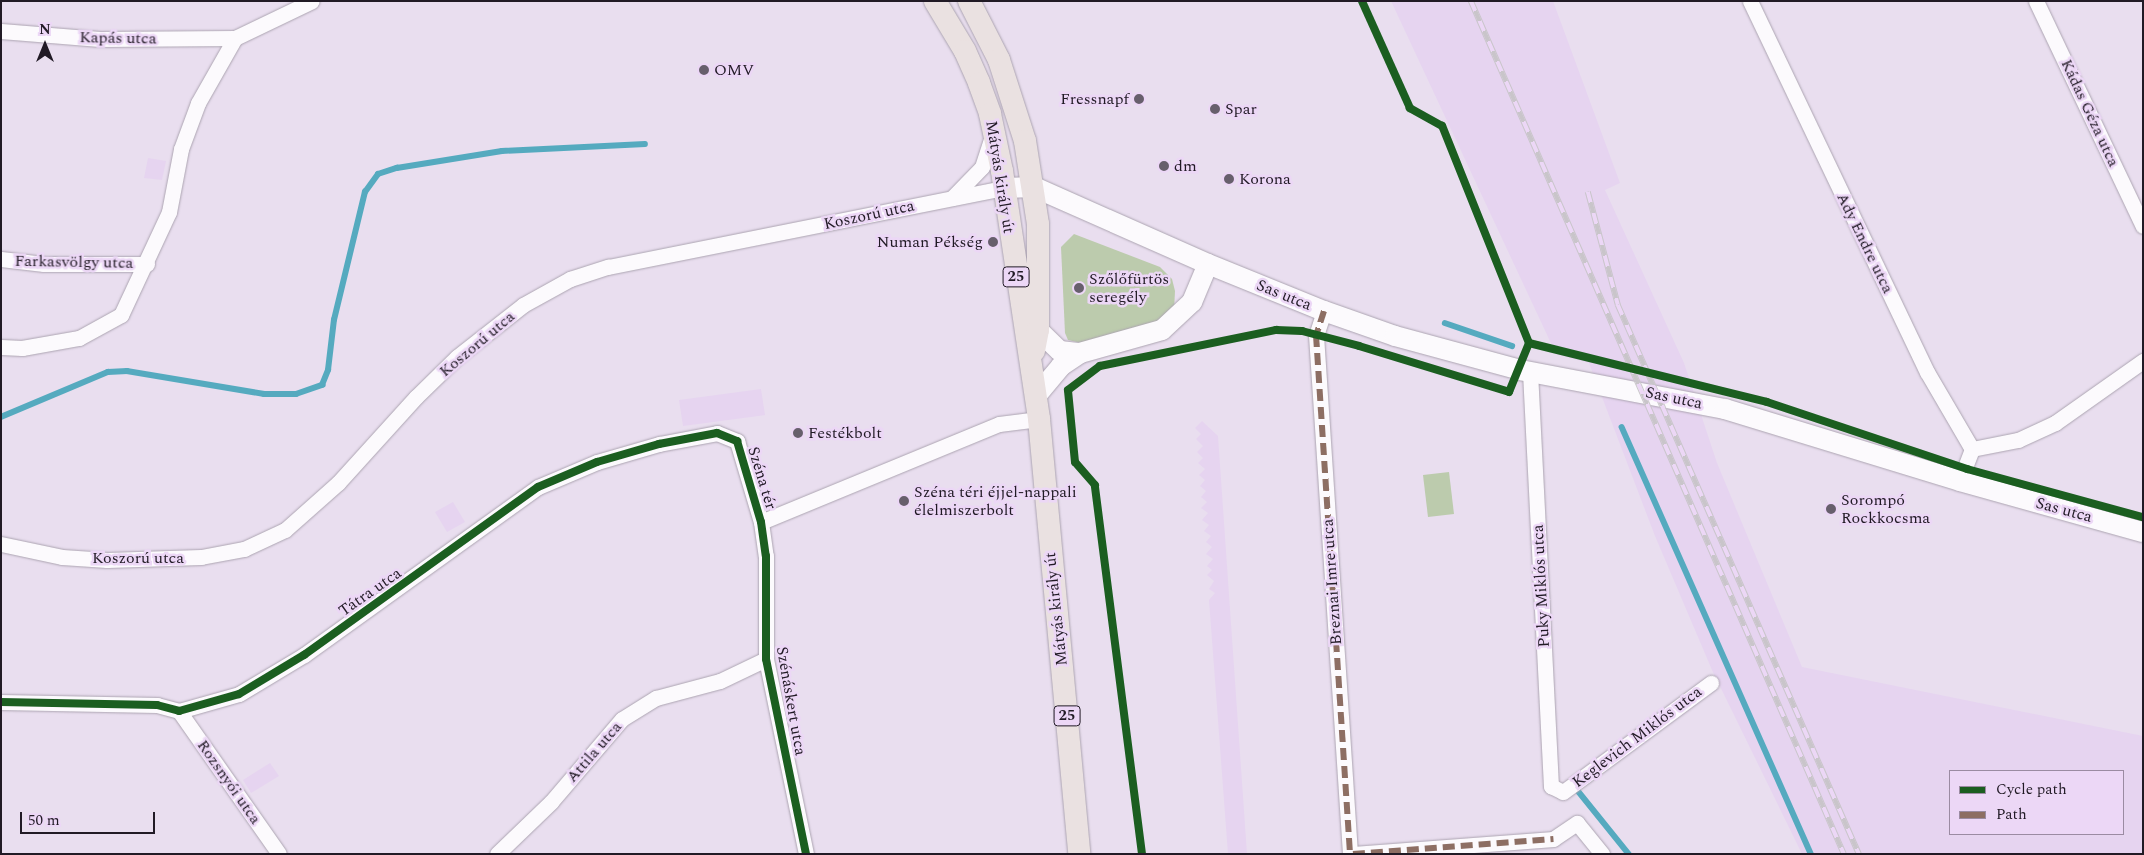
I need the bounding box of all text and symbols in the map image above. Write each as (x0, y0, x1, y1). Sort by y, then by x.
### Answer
text: N (39, 19, 51, 40)
north arrow (20, 20, 70, 70)
street label: Kapás utca (79, 28, 157, 48)
street label: Kádas Géza utca (2057, 56, 2123, 170)
place label: OMV (714, 60, 754, 80)
marker: OMV (698, 64, 710, 76)
place label: Fressnapf (1060, 89, 1129, 109)
marker: Fressnapf (1133, 93, 1145, 105)
place label: Spar (1225, 99, 1257, 119)
marker: Spar (1209, 103, 1221, 115)
street label: Mátyás király út (982, 119, 1018, 235)
place label: dm (1174, 156, 1197, 176)
marker: dm (1158, 160, 1170, 172)
place label: Korona (1239, 169, 1291, 189)
marker: Korona (1223, 173, 1235, 185)
street label: Ady Endre utca (1832, 190, 1898, 296)
street label: Koszorú utca (822, 196, 916, 234)
place label: Numan Pékség (877, 232, 983, 252)
marker: Numan Pékség (987, 236, 999, 248)
street label: Farkasvölgy utca (15, 251, 133, 273)
road number: 25 (1002, 264, 1030, 290)
place label: Szőlőfürtös seregély (1089, 269, 1169, 307)
street label: Sas utca (1254, 275, 1314, 315)
marker: Szőlőfürtös seregély (1073, 282, 1085, 294)
street label: Koszorú utca (436, 307, 518, 381)
street label: Sas utca (1644, 383, 1704, 413)
place label: Festékbolt (808, 423, 882, 443)
marker: Festékbolt (792, 427, 804, 439)
street label: Széna tér (743, 444, 781, 512)
place label: Széna téri éjjel-nappali élelmiszerbolt (914, 482, 1077, 520)
place label: Sorompó Rockkocsma (1841, 490, 1930, 528)
street label: Sas utca (2034, 493, 2094, 527)
marker: Széna téri éjjel-nappali élelmiszerbolt (898, 495, 910, 507)
marker: Sorompó Rockkocsma (1825, 503, 1837, 515)
street label: Breznai Imre utca (1318, 518, 1346, 646)
street label: Puky Miklós utca (1528, 524, 1554, 648)
street label: Koszorú utca (92, 548, 184, 568)
street label: Mátyás király út (1040, 551, 1072, 667)
street label: Tátra utca (335, 563, 405, 621)
street label: Szénáskert utca (772, 645, 810, 757)
street label: Keglevich Miklós utca (1568, 682, 1706, 792)
road number: 25 (1053, 704, 1081, 728)
street label: Attila utca (562, 718, 626, 786)
street label: Rozsnyói utca (193, 736, 265, 828)
legend (1949, 770, 2124, 835)
text: Cycle path (1996, 778, 2067, 801)
scale bar (22, 802, 158, 834)
text: Path (1996, 803, 2027, 826)
text: 50 m (28, 809, 60, 832)

